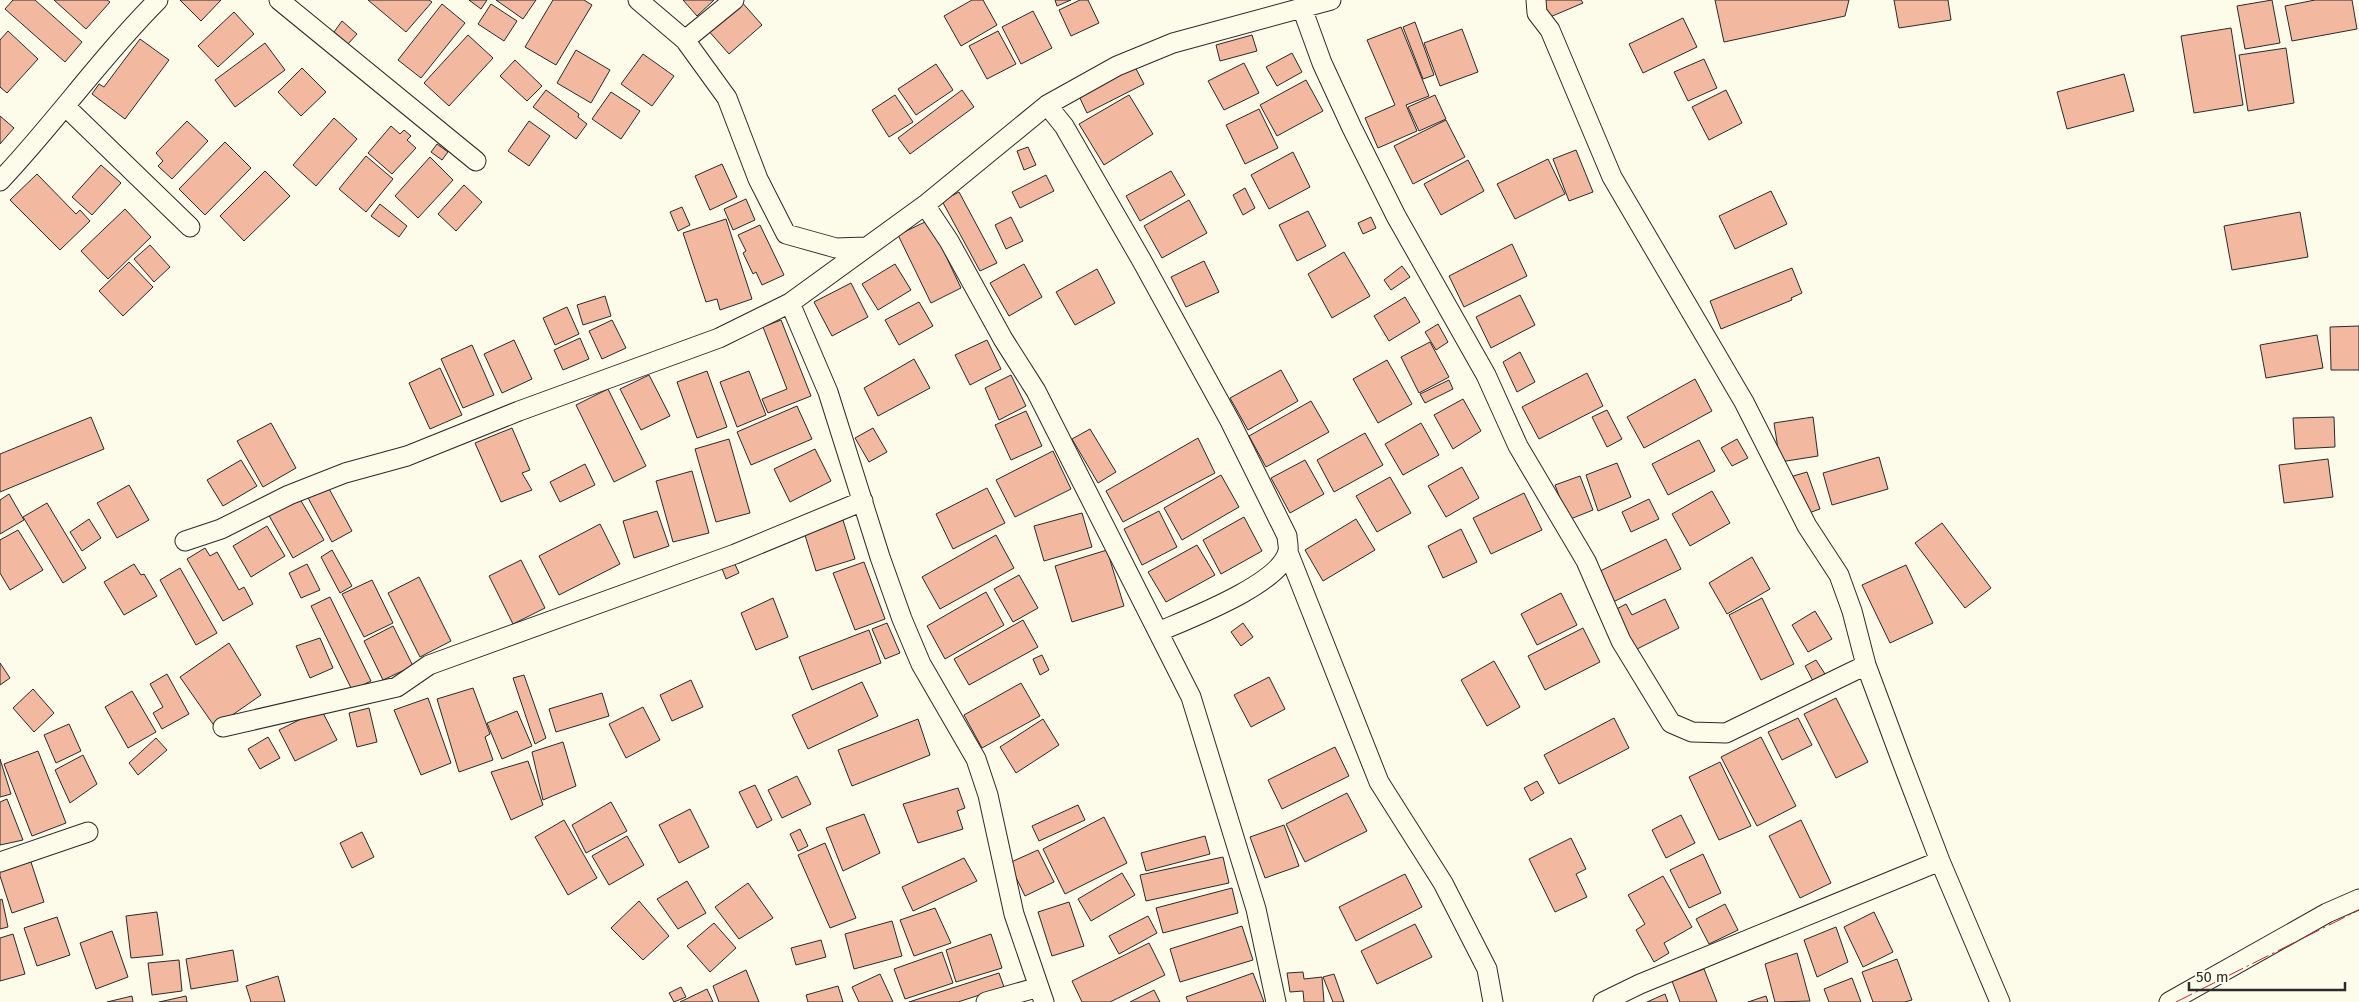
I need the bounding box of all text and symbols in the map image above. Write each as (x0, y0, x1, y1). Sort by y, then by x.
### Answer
scale bar (2189, 960, 2345, 992)
text: 50 m (2196, 968, 2229, 986)

